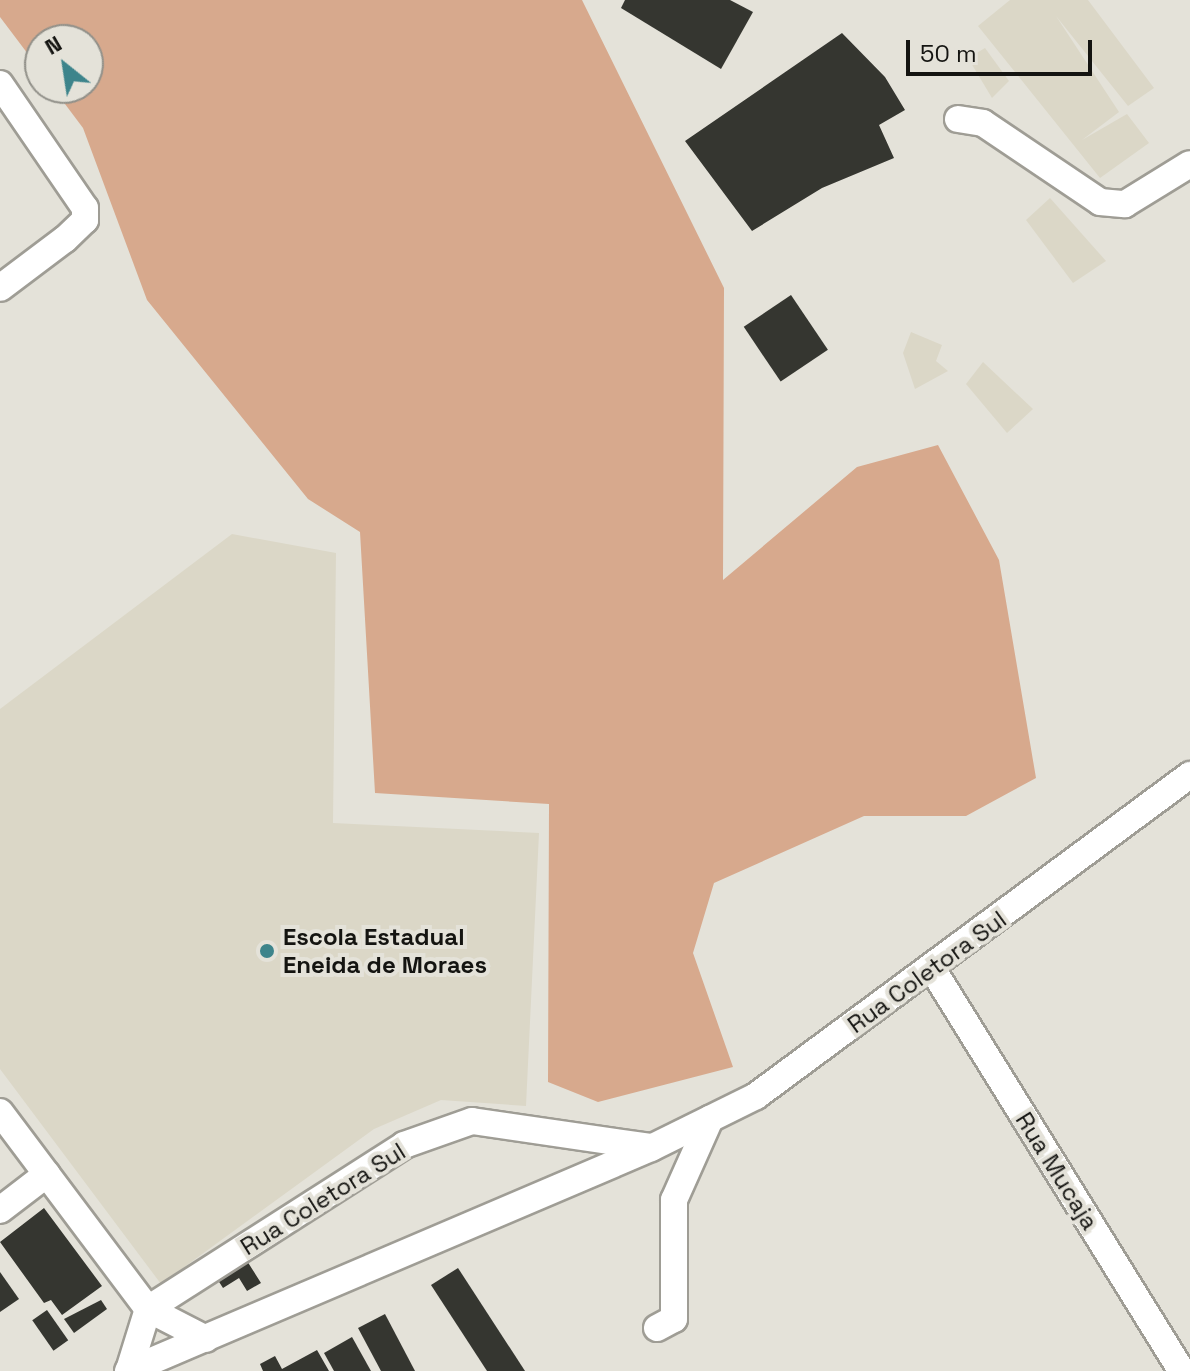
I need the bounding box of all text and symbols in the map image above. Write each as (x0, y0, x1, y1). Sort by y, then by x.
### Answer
north arrow (24, 24, 104, 104)
scale bar (910, 24, 1096, 74)
text: N (40, 29, 66, 61)
text: 50 m (920, 38, 977, 69)
street label: Rua Coletora Sul (842, 905, 1012, 1039)
place label: Escola Estadual Eneida de Moraes (283, 923, 487, 979)
marker: Escola Estadual Eneida de Moraes (258, 942, 276, 960)
street label: Rua Mucaja (1010, 1107, 1104, 1235)
street label: Rua Coletora Sul (235, 1137, 411, 1261)

